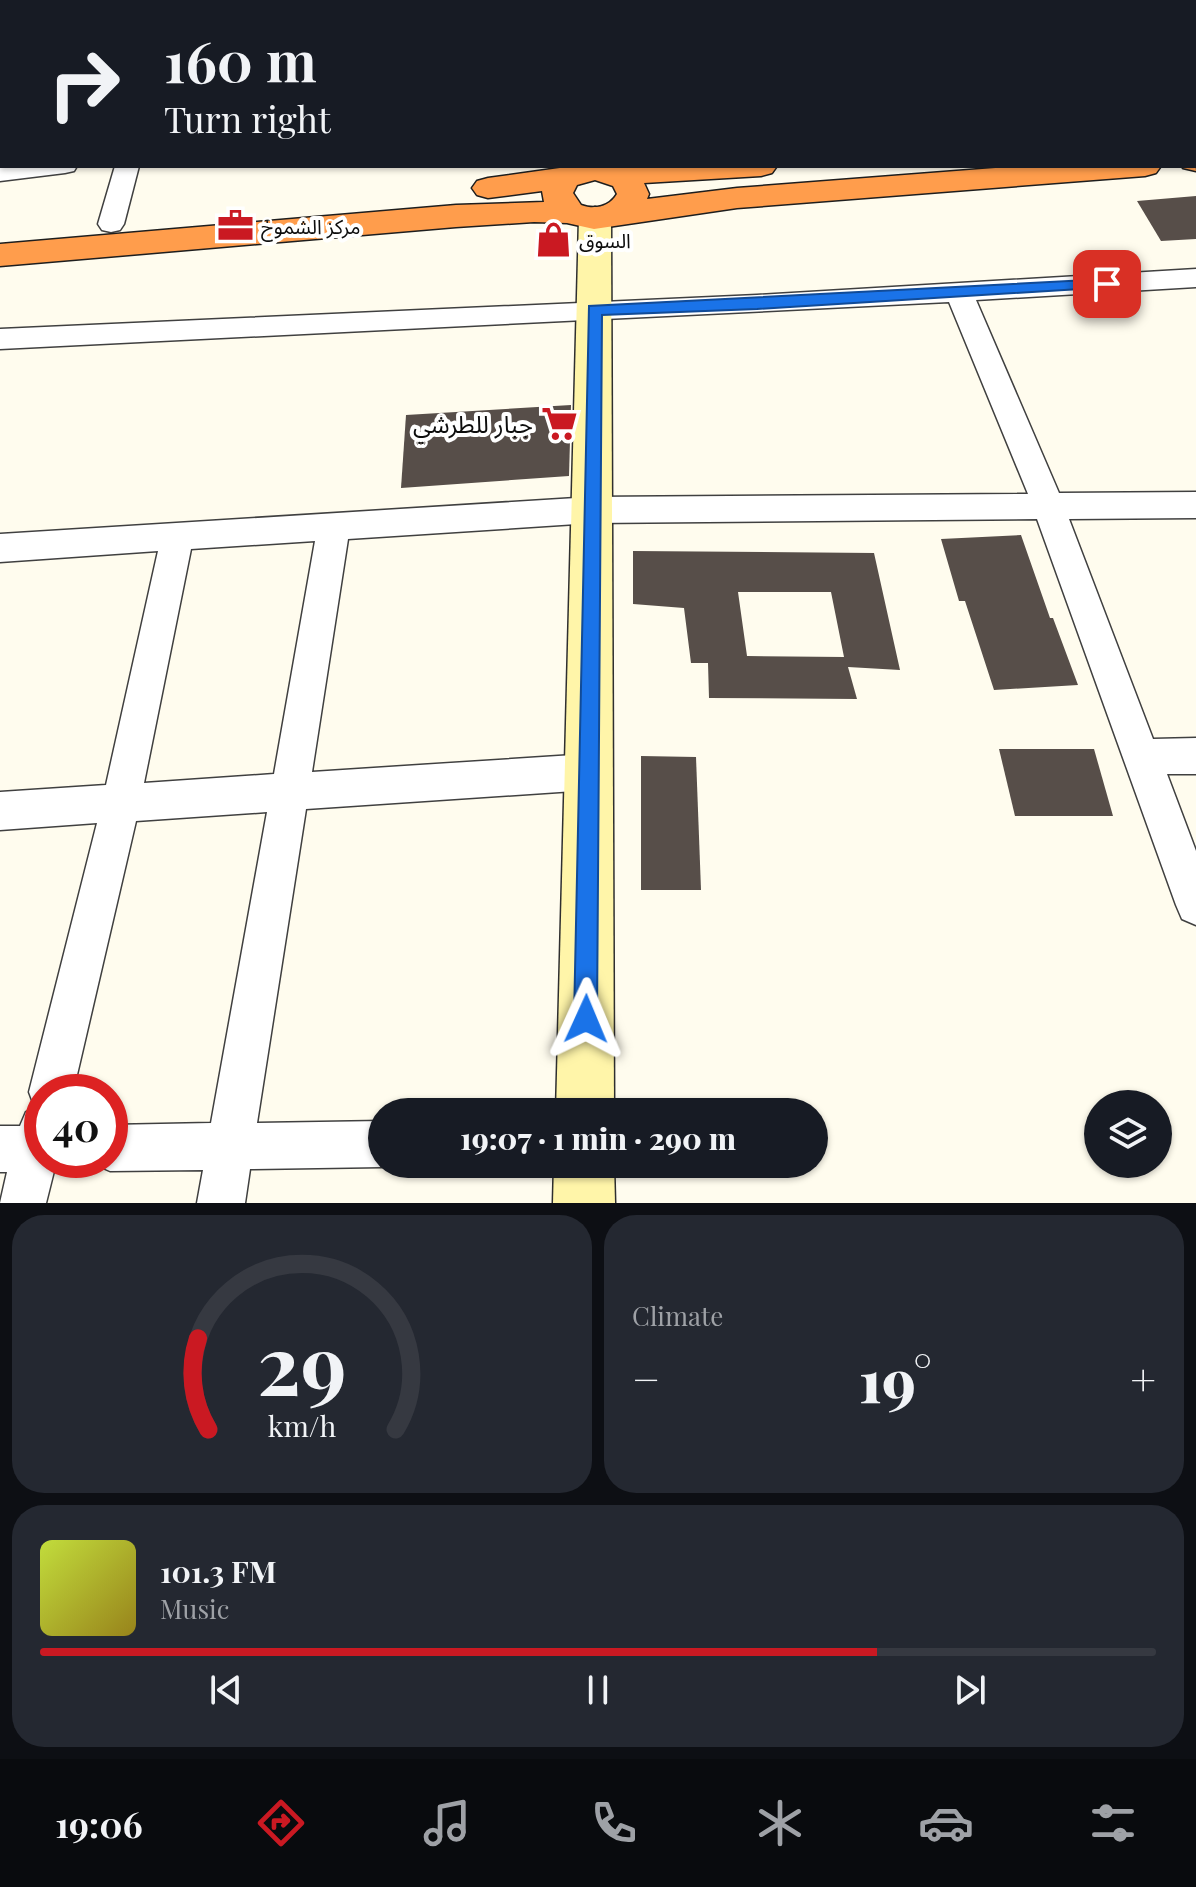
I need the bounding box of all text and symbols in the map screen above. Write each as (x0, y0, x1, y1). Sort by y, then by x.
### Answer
text: 160 m (164, 22, 317, 97)
icon: right (32, 32, 136, 136)
text: Turn right (164, 94, 331, 142)
office icon: مركز الشموخ (216, 206, 254, 244)
place label: مركز الشموخ (261, 212, 361, 242)
shop icon: السوق (534, 220, 572, 258)
place label: السوق (579, 226, 631, 253)
pin (1073, 250, 1141, 318)
icon: arrive (1085, 262, 1129, 306)
supermarket icon: جبار للطرشي (540, 404, 578, 442)
place label: جبار للطرشي (413, 407, 533, 444)
position arrow (544, 977, 628, 1061)
speed limit sign: 40 (24, 1074, 128, 1178)
map controls (1084, 1090, 1172, 1178)
button: layers (1084, 1090, 1172, 1178)
text: 19:07 · 1 min · 290 m (460, 1118, 736, 1158)
text: Climate (632, 1298, 723, 1333)
text: 29 (257, 1306, 347, 1417)
text: 19° (859, 1338, 932, 1418)
text: − (632, 1348, 660, 1407)
text: + (1130, 1348, 1156, 1407)
text: km/h (268, 1406, 336, 1444)
text: 101.3 FM (160, 1551, 277, 1591)
text: Music (160, 1591, 229, 1626)
icon: previous (204, 1668, 248, 1712)
icon: pause (576, 1668, 620, 1712)
icon: next (948, 1668, 992, 1712)
icon: directions (253, 1795, 309, 1851)
icon: music (419, 1795, 475, 1851)
icon: phone (586, 1795, 642, 1851)
icon: climate (752, 1795, 808, 1851)
icon: car (918, 1795, 974, 1851)
icon: filters (1085, 1795, 1141, 1851)
text: 19:06 (55, 1799, 143, 1847)

